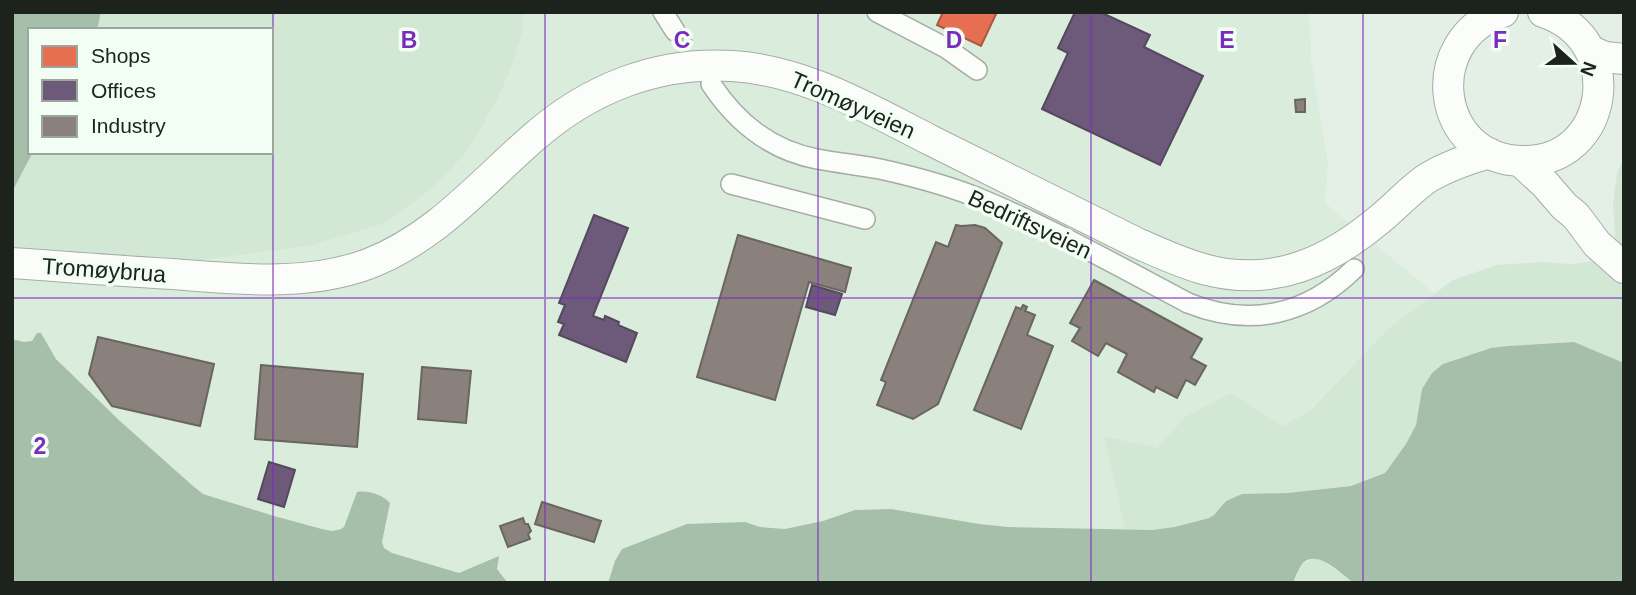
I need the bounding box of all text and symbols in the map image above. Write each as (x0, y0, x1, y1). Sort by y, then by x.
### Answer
text: B (401, 27, 417, 53)
text: C (674, 27, 690, 53)
text: D (946, 27, 962, 53)
text: E (1219, 27, 1235, 53)
text: F (1493, 27, 1507, 53)
legend (28, 28, 273, 154)
north arrow (1538, 28, 1608, 98)
text: Shops (91, 44, 151, 67)
text: N (1576, 59, 1601, 79)
street label: Tromøyveien (787, 66, 919, 144)
text: Offices (91, 79, 156, 102)
text: Industry (91, 114, 166, 137)
street label: Bedriftsveien (964, 184, 1096, 264)
street label: Tromøybrua (41, 253, 167, 287)
text: 2 (34, 433, 46, 459)

